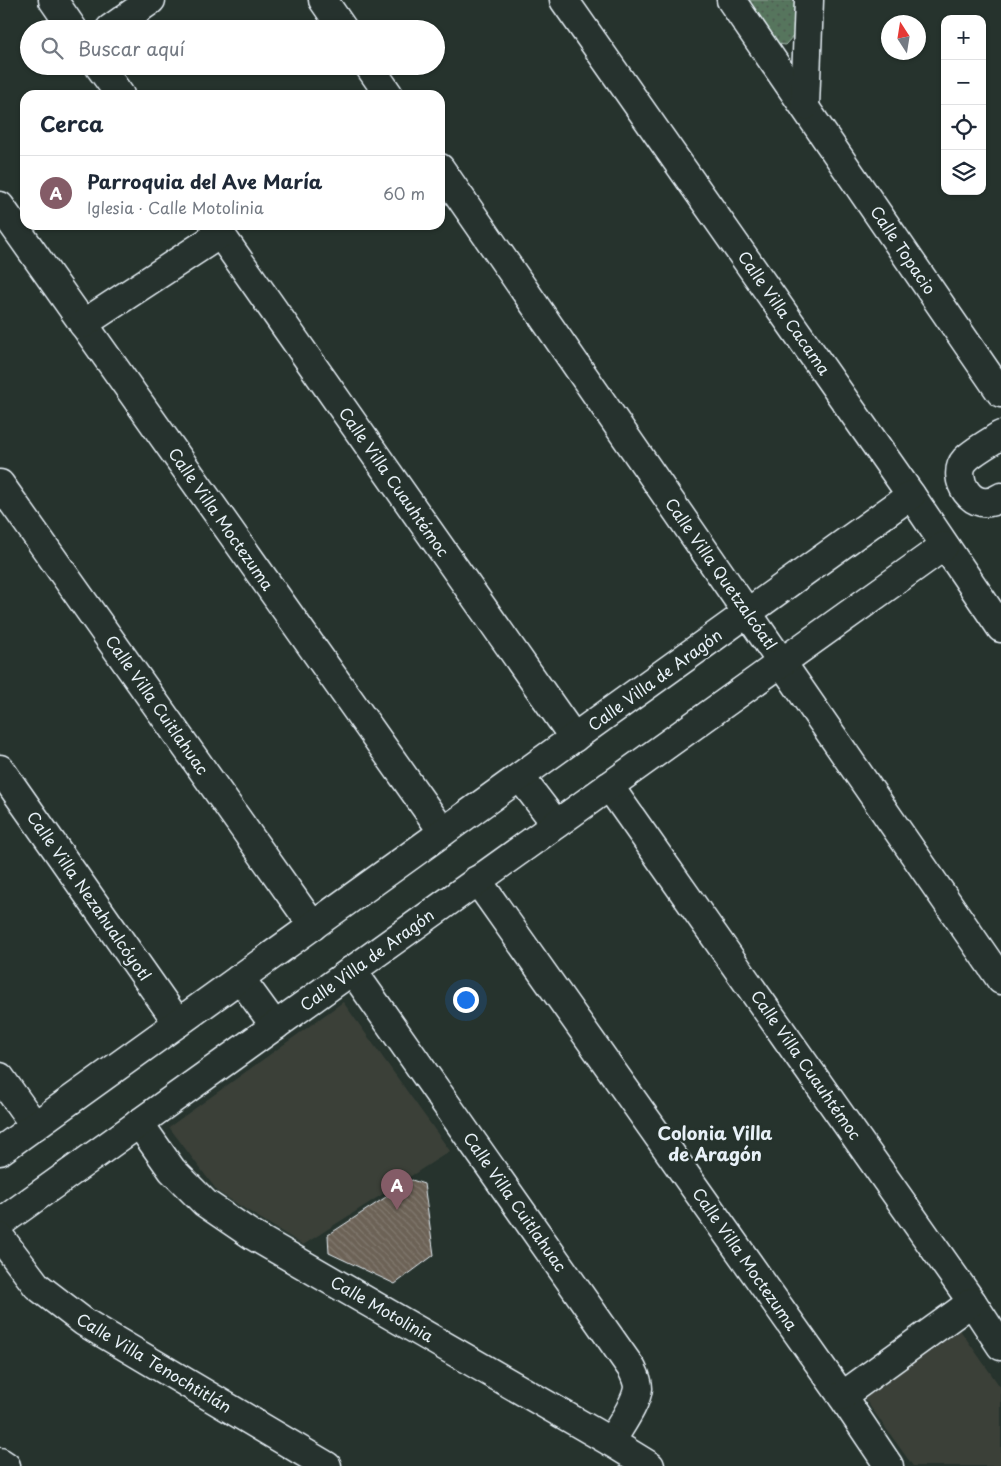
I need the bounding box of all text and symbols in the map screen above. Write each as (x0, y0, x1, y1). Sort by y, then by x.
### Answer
north arrow (881, 15, 926, 60)
map controls (941, 15, 986, 195)
button: + (941, 15, 986, 60)
search box (20, 20, 445, 75)
icon: search (38, 34, 66, 62)
text: Buscar aquí (78, 34, 185, 62)
button: − (941, 60, 986, 105)
button: locate (941, 105, 986, 150)
text: Cerca (40, 107, 104, 139)
button: layers (941, 150, 986, 195)
text: Parroquia del Ave María (87, 167, 322, 195)
text: A (50, 181, 62, 205)
text: 60 m (383, 181, 425, 205)
text: Iglesia · Calle Motolinia (87, 195, 264, 219)
street label: Calle Topacio (865, 200, 942, 299)
street label: Calle Villa Cacama (733, 245, 837, 379)
street label: Calle Villa Cuauhtémoc (334, 402, 456, 561)
street label: Calle Villa Moctezuma (163, 442, 280, 595)
street label: Calle Villa Quetzalcóatl (660, 492, 784, 654)
street label: Calle Villa de Aragón (582, 622, 726, 736)
street label: Calle Villa Cuitlahuac (100, 630, 215, 779)
street label: Calle Villa Nezahualcóyotl (22, 806, 158, 985)
street label: Calle Villa de Aragón (294, 902, 438, 1016)
street label: Calle Villa Cuauhtémoc (746, 985, 868, 1144)
your location (453, 987, 479, 1013)
district label: Colonia Villa de Aragón (658, 1119, 772, 1167)
street label: Calle Villa Cuitlahuac (458, 1127, 573, 1276)
pin: A (381, 1169, 413, 1210)
street label: Calle Villa Moctezuma (687, 1182, 804, 1335)
street label: Calle Motolinia (327, 1269, 439, 1347)
street label: Calle Villa Tenochtitlán (72, 1306, 237, 1418)

